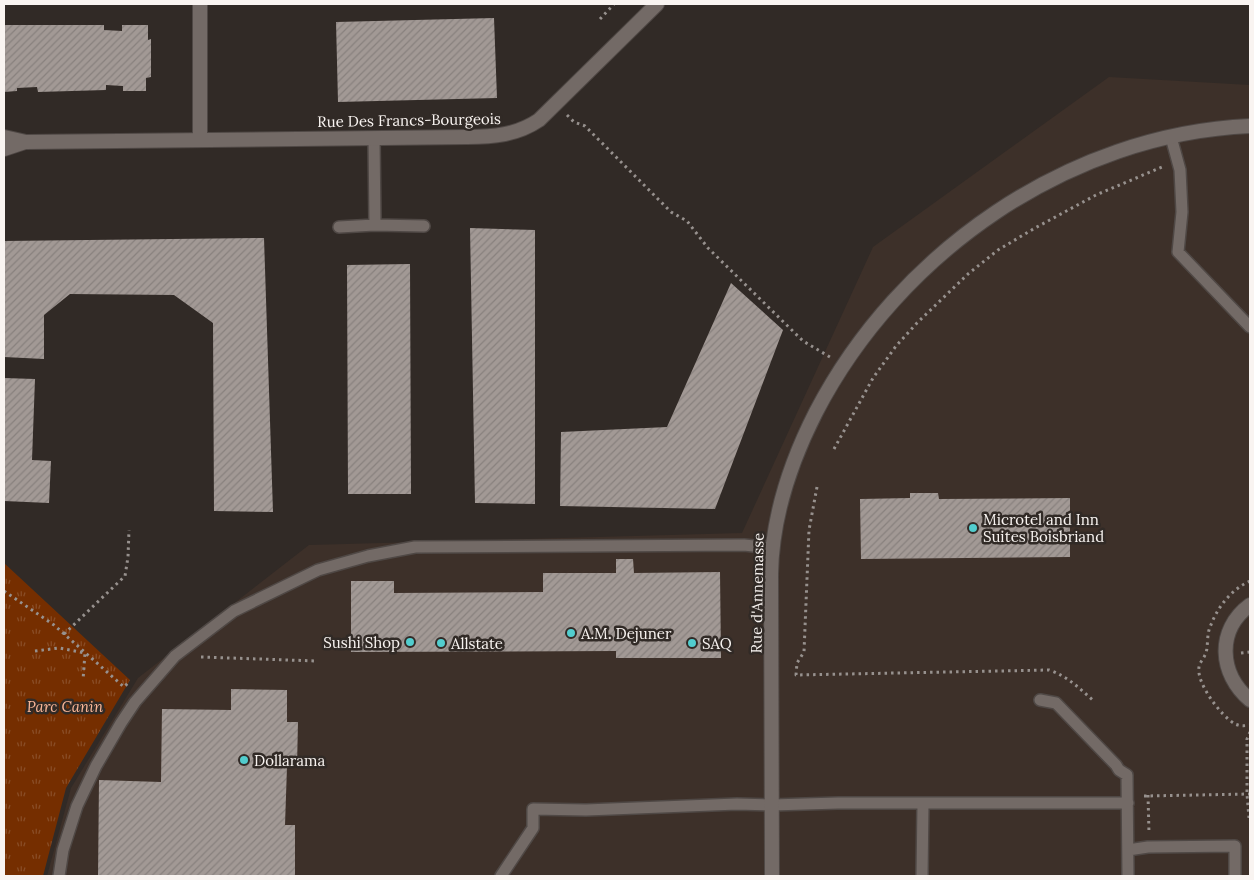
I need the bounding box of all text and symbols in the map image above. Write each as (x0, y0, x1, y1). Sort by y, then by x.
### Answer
street label: Rue Des Francs-Bourgeois (317, 109, 501, 131)
place label: Microtel and Inn Suites Boisbriand (983, 510, 1104, 546)
marker: Microtel and Inn Suites Boisbriand (967, 522, 979, 534)
street label: Rue d'Annemasse (746, 532, 768, 654)
place label: A.M. Dejuner (580, 624, 672, 643)
marker: A.M. Dejuner (565, 627, 577, 639)
place label: Sushi Shop (323, 633, 400, 652)
place label: Allstate (450, 634, 503, 653)
place label: SAQ (702, 634, 732, 653)
marker: Sushi Shop (404, 636, 416, 648)
marker: Allstate (435, 637, 447, 649)
marker: SAQ (686, 637, 698, 649)
park label: Parc Canin (27, 697, 104, 716)
place label: Dollarama (254, 751, 325, 770)
marker: Dollarama (238, 754, 250, 766)

